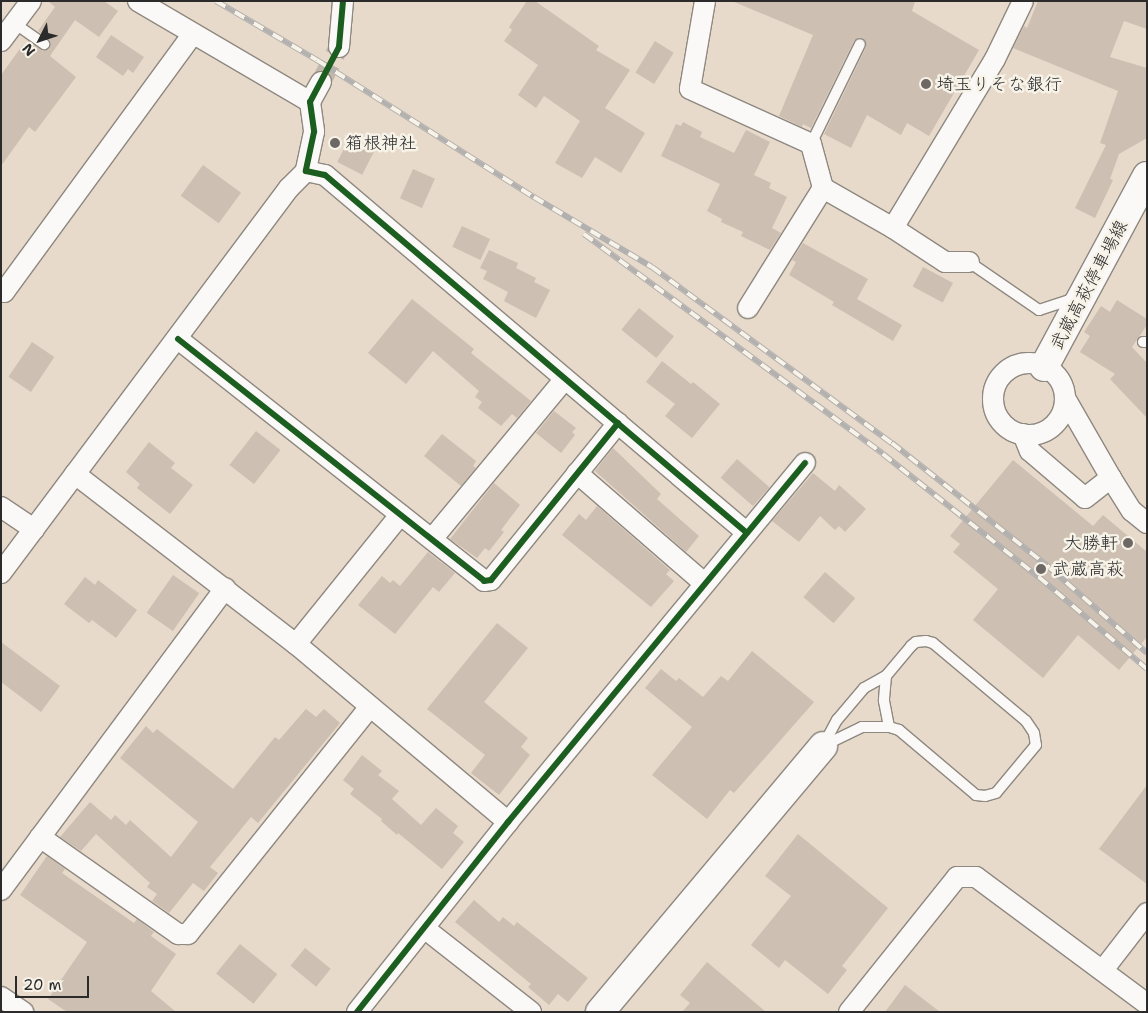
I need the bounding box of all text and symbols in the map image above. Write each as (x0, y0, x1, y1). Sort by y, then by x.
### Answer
north arrow (15, 15, 65, 65)
text: N (18, 40, 39, 60)
place label: 埼玉りそな銀行 (936, 73, 1062, 95)
marker: 埼玉りそな銀行 (920, 78, 932, 90)
place label: 箱根神社 (345, 132, 417, 154)
marker: 箱根神社 (329, 137, 341, 149)
street label: 武蔵高萩停車場線 (1046, 216, 1132, 354)
place label: 大勝軒 (1064, 532, 1118, 554)
marker: 大勝軒 (1122, 537, 1134, 549)
place label: 武蔵高萩 (1052, 558, 1124, 580)
marker: 武蔵高萩 (1034, 562, 1048, 576)
scale bar (18, 966, 91, 998)
text: 20 m (23, 975, 62, 995)

